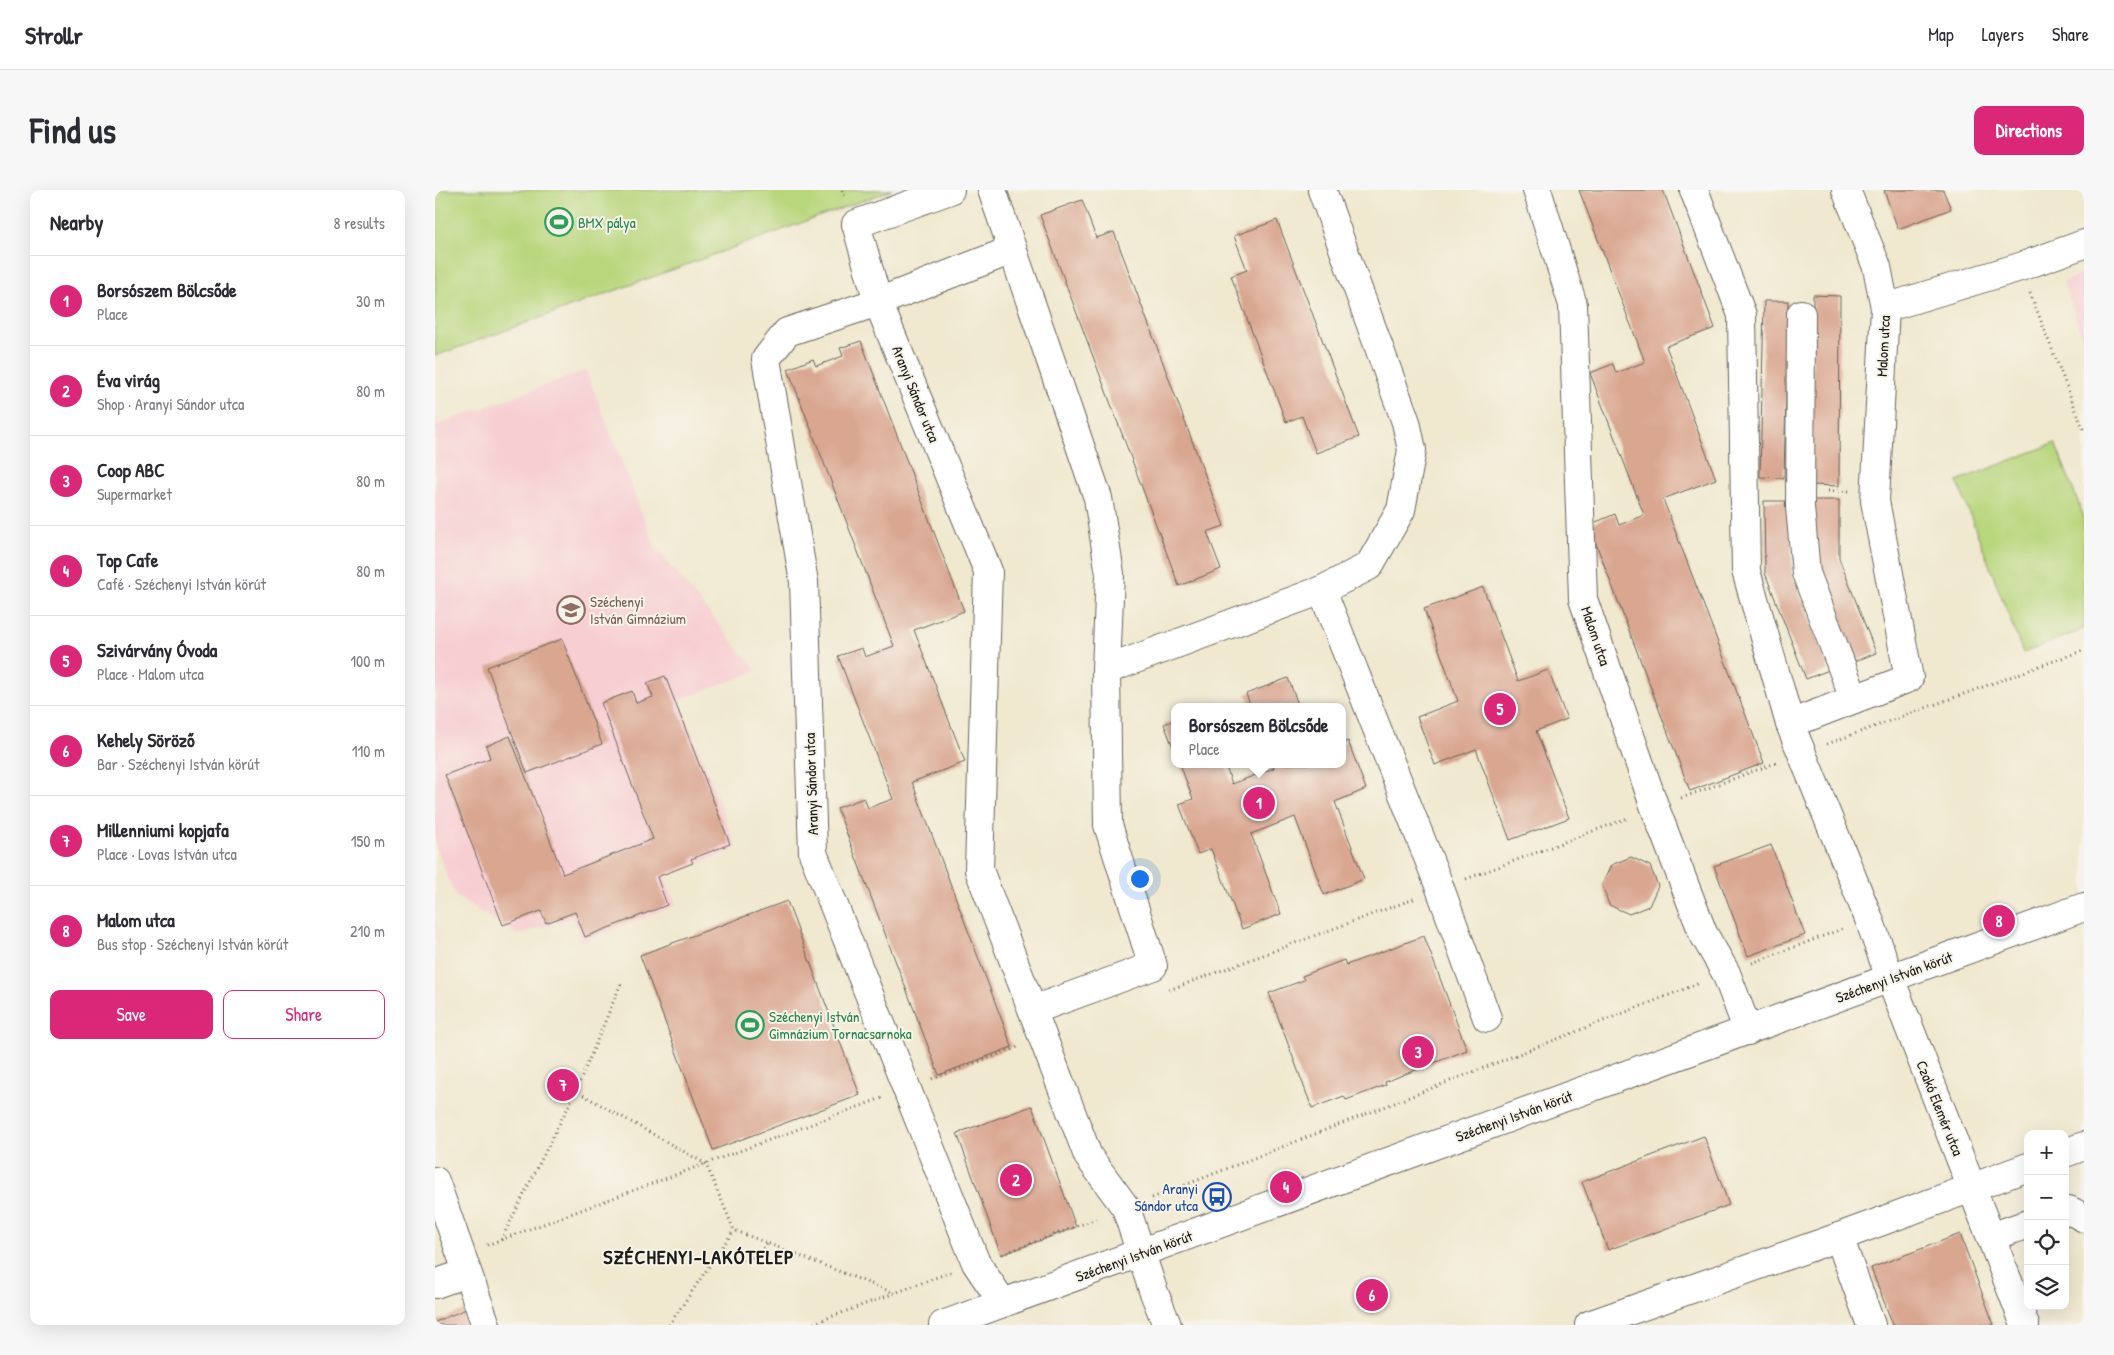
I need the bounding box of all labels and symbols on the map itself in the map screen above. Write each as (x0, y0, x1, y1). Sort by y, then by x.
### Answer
sports icon: BMX pálya (544, 207, 574, 237)
place label: BMX pálya (578, 212, 636, 233)
street label: Malom utca (1871, 315, 1895, 377)
street label: Aranyi Sándor utca (887, 343, 945, 446)
place label: Széchenyi István Gimnázium (590, 591, 686, 629)
school or university icon: Széchenyi István Gimnázium (556, 595, 586, 625)
street label: Malom utca (1576, 604, 1616, 669)
pin: 5 (1484, 690, 1516, 728)
street label: Aranyi Sándor utca (799, 732, 823, 836)
pin: 1 (1243, 784, 1275, 822)
your location (1127, 866, 1153, 892)
pin: 8 (1983, 902, 2015, 940)
street label: Széchenyi István körút (1833, 946, 1956, 1008)
place label: Széchenyi István Gimnázium Tornacsarnoka (769, 1006, 912, 1044)
sports icon: Széchenyi István Gimnázium Tornacsarnoka (735, 1010, 765, 1040)
pin: 3 (1402, 1033, 1434, 1071)
street label: Czakó Elemér utca (1911, 1057, 1969, 1159)
pin: 7 (547, 1066, 579, 1104)
street label: Széchenyi István körút (1453, 1085, 1576, 1147)
pin: 2 (1000, 1161, 1032, 1199)
pin: 4 (1270, 1168, 1302, 1206)
place label: Aranyi Sándor utca (1134, 1178, 1198, 1216)
bus stop icon: Aranyi Sándor utca (1202, 1182, 1232, 1212)
street label: Széchenyi István körút (1073, 1225, 1196, 1287)
district label: SZÉCHENYI-LAKÓTELEP (603, 1243, 795, 1270)
pin: 6 (1356, 1276, 1388, 1314)

